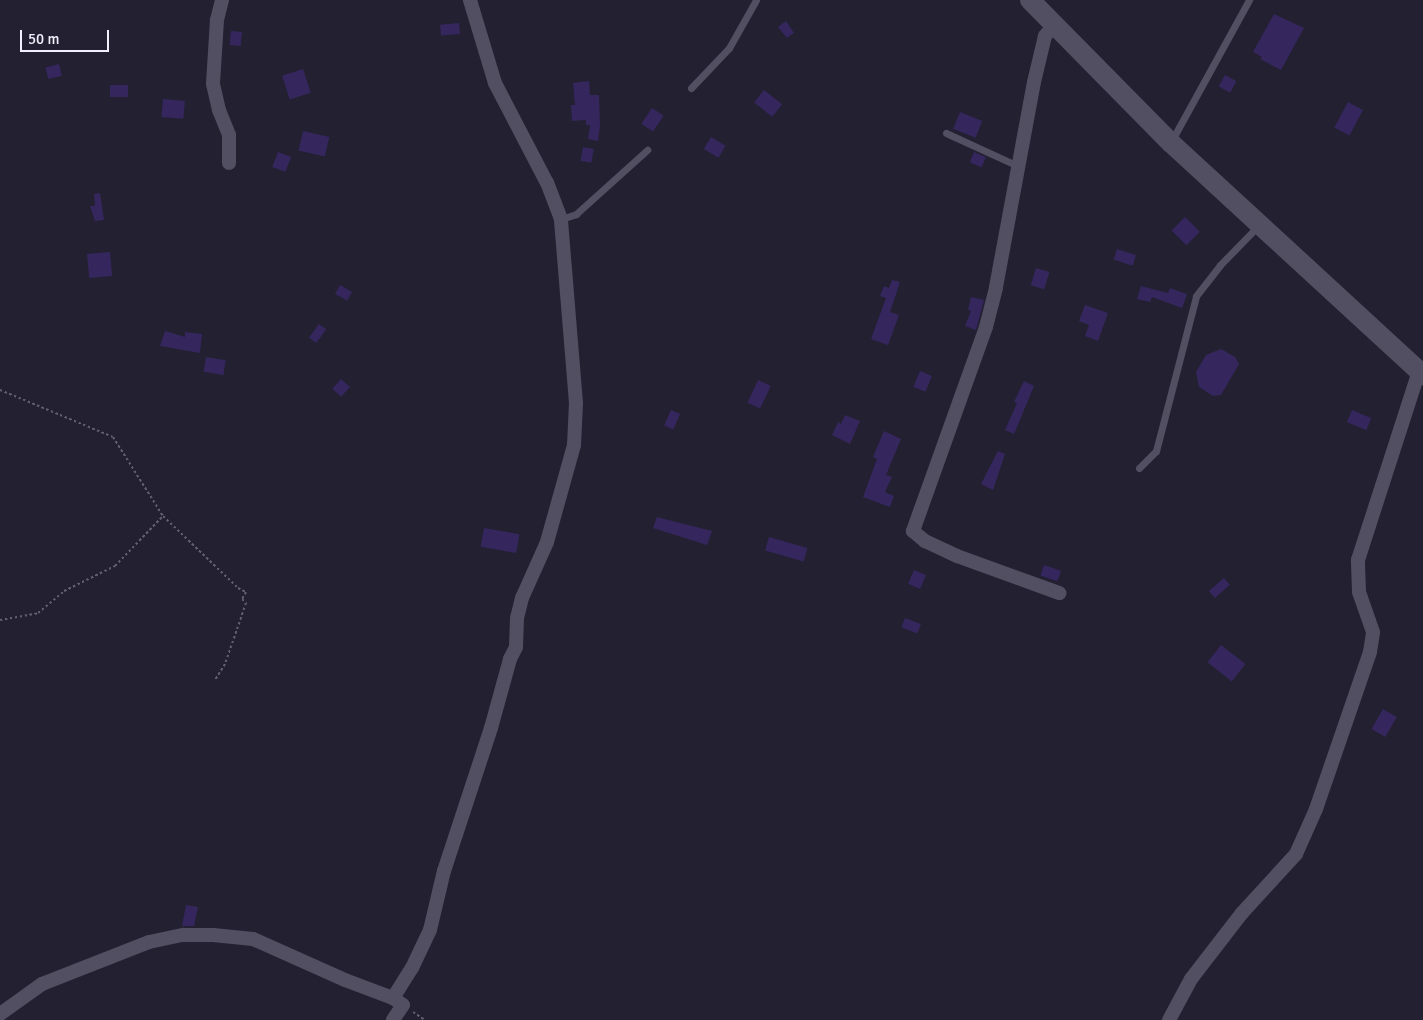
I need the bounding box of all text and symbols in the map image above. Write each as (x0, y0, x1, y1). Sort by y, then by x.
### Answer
scale bar (22, 20, 111, 52)
text: 50 m (28, 30, 59, 48)

